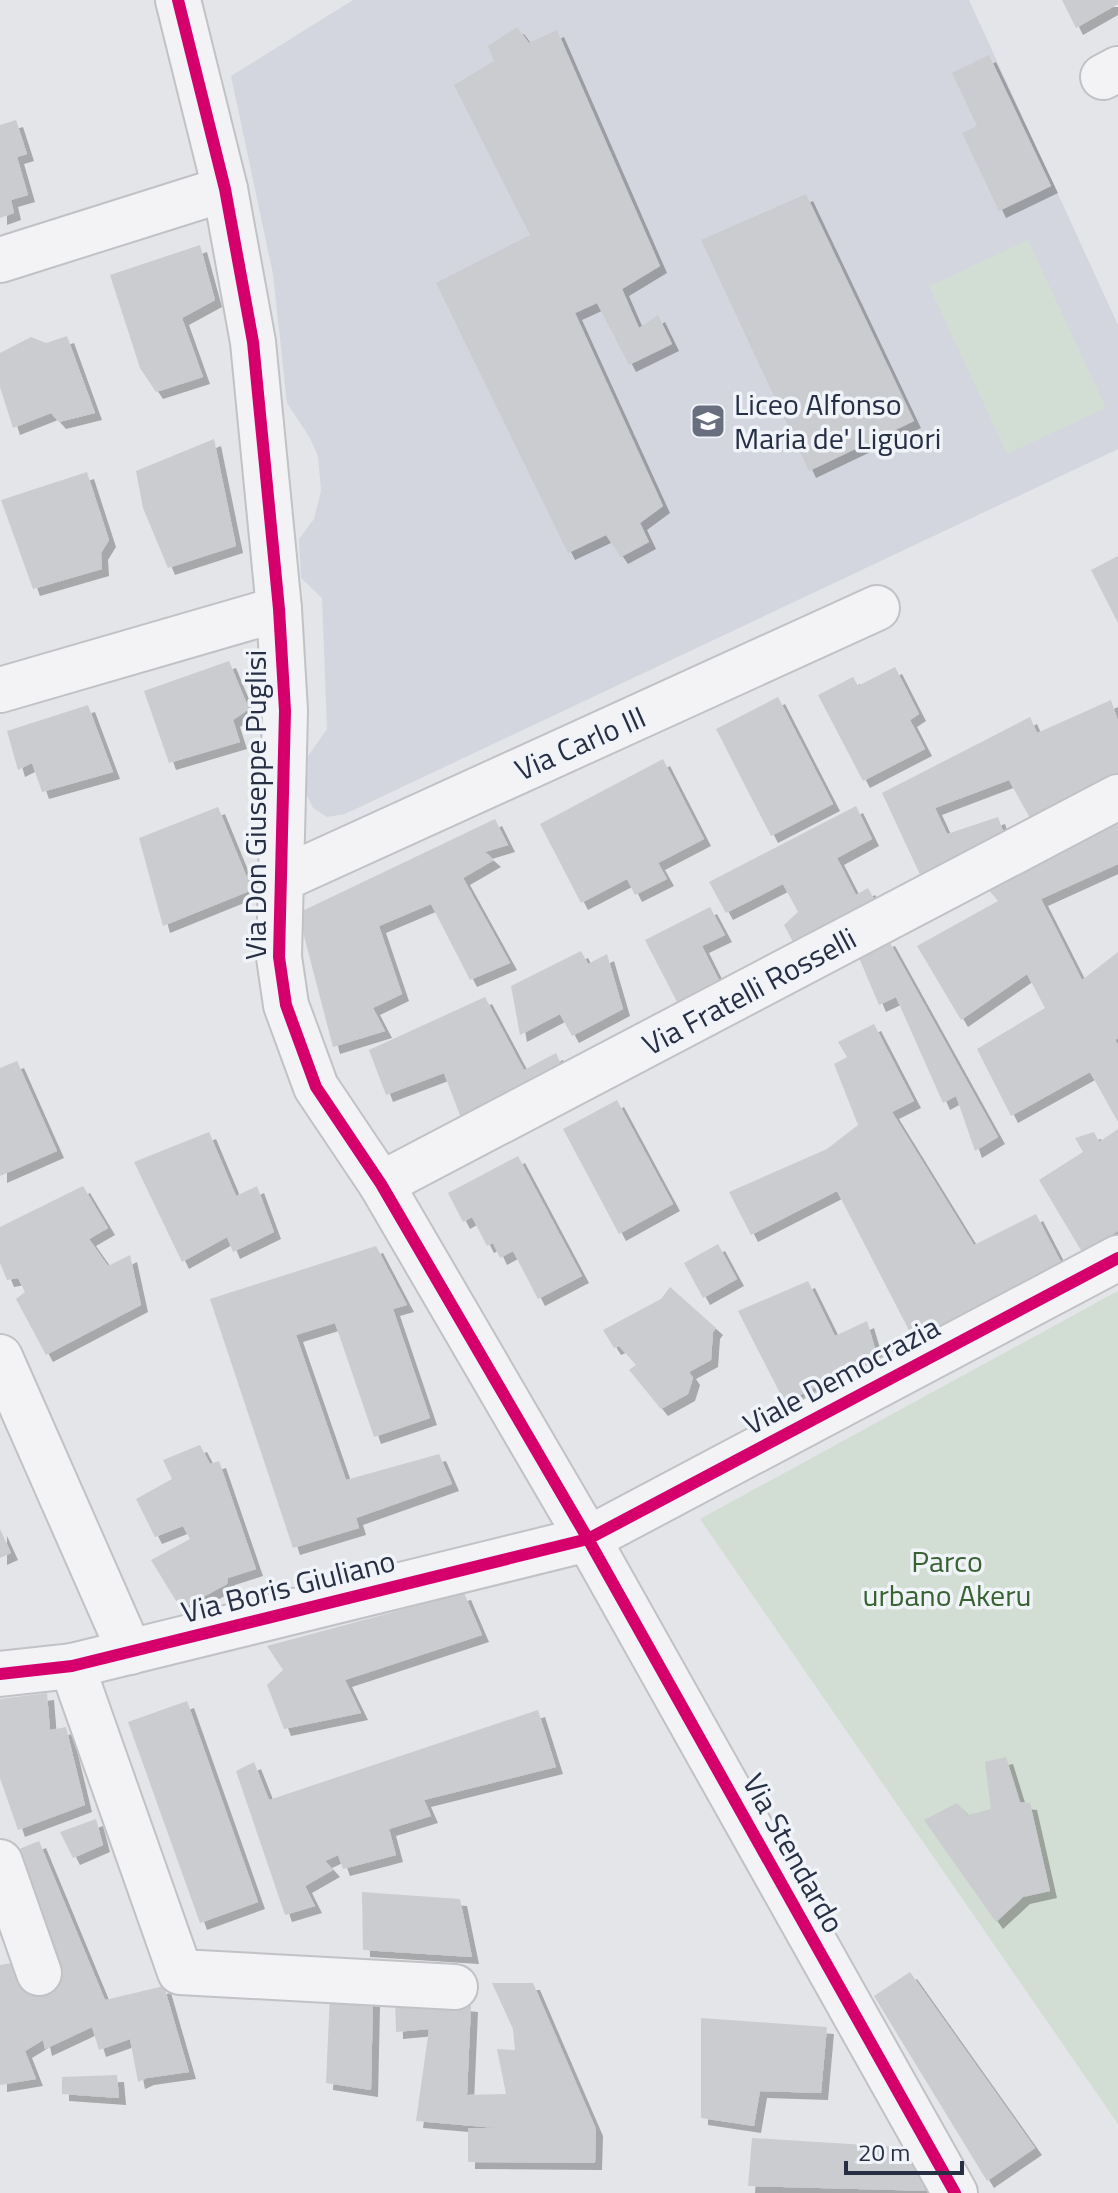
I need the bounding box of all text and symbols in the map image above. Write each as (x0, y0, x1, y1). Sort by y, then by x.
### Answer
place label: Liceo Alfonso Maria de' Liguori (734, 381, 941, 461)
school or university icon: Liceo Alfonso Maria de' Liguori (689, 402, 727, 440)
street label: Via Don Giuseppe Puglisi (232, 650, 278, 960)
street label: Via Carlo III (507, 694, 653, 792)
street label: Via Fratelli Rosselli (634, 915, 864, 1067)
street label: Viale Democrazia (734, 1304, 948, 1446)
street label: Via Boris Giuliano (176, 1537, 400, 1635)
park label: Parco urbano Akeru (863, 1538, 1032, 1618)
street label: Via Stendardo (731, 1765, 857, 1941)
scale bar (846, 2125, 962, 2175)
text: 20 m (858, 2134, 910, 2170)

